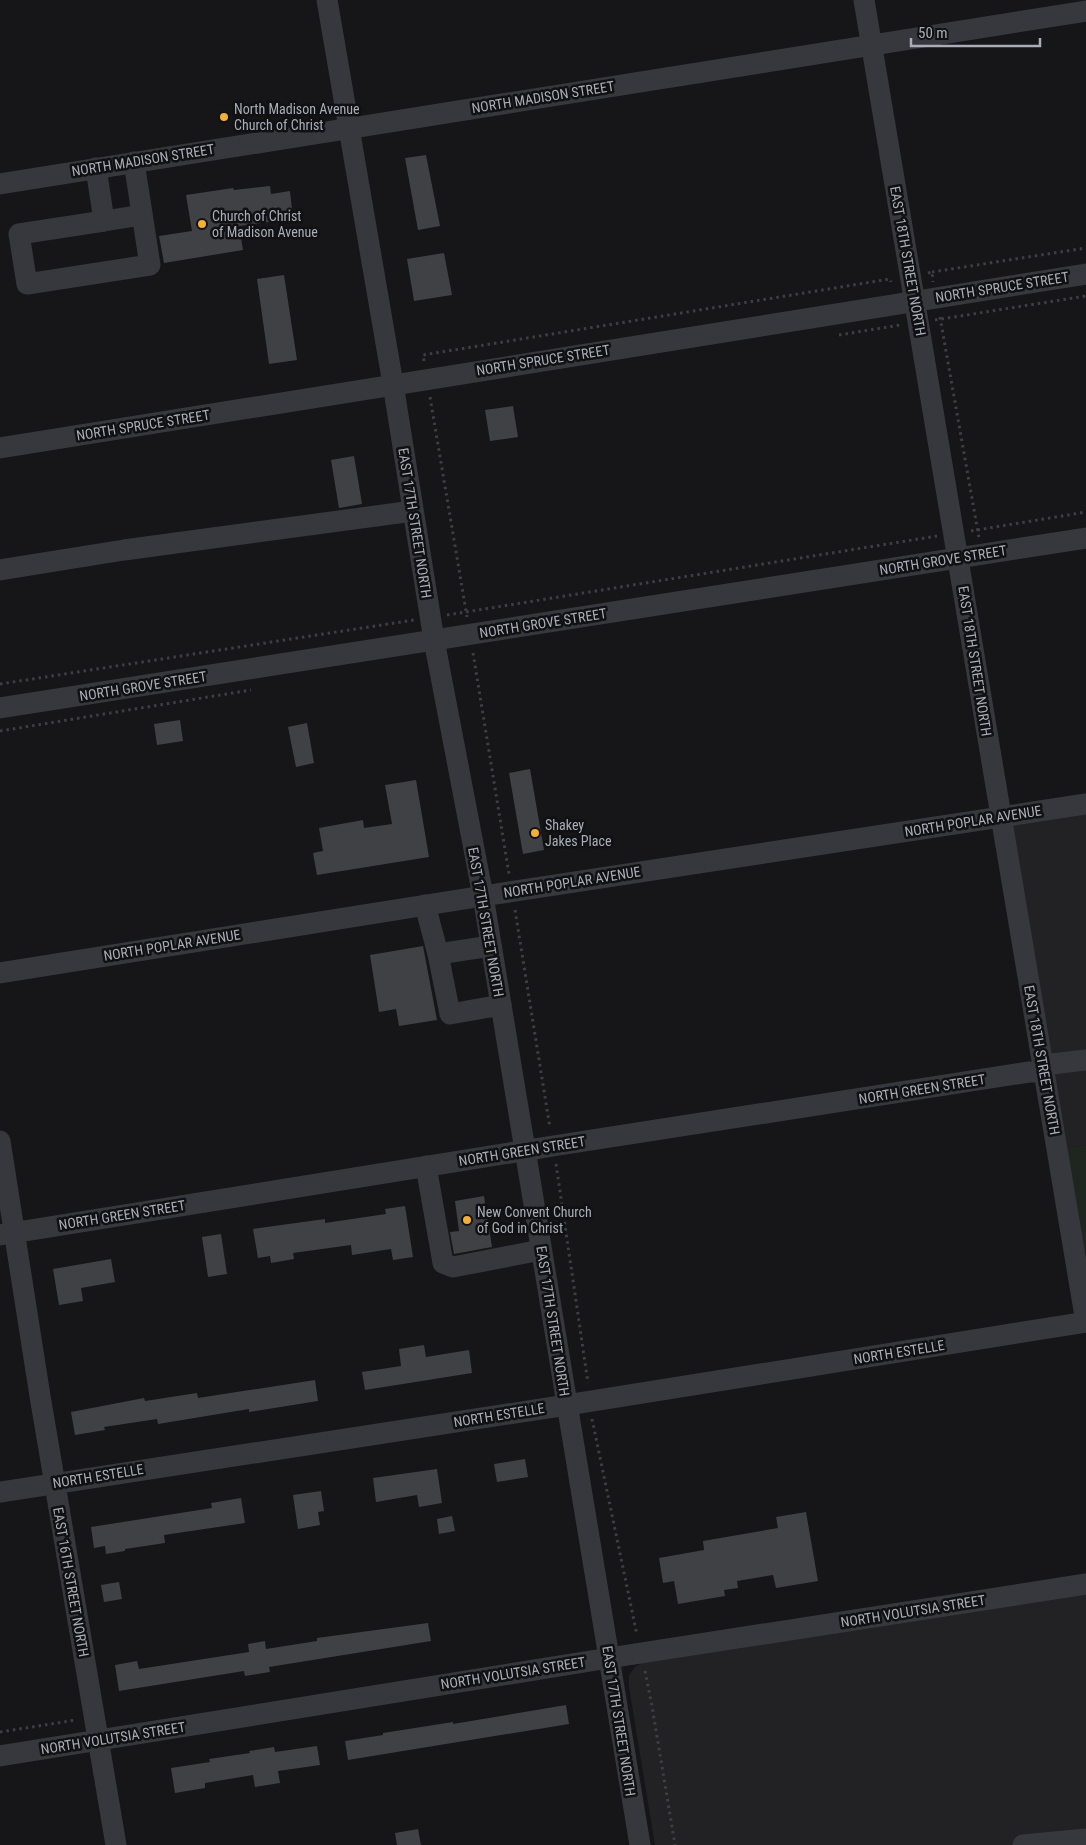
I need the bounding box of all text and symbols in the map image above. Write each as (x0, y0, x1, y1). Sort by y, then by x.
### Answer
scale bar (911, 15, 1040, 47)
text: 50 m (918, 24, 948, 42)
street label: NORTH MADISON STREET (470, 78, 616, 116)
place label: North Madison Avenue Church of Christ (234, 101, 360, 133)
marker: North Madison Avenue Church of Christ (218, 111, 230, 123)
street label: NORTH MADISON STREET (70, 141, 216, 179)
street label: EAST 18TH STREET NORTH (887, 185, 929, 337)
place label: Church of Christ of Madison Avenue (212, 208, 318, 240)
marker: Church of Christ of Madison Avenue (196, 218, 208, 230)
street label: NORTH SPRUCE STREET (934, 269, 1070, 305)
street label: NORTH SPRUCE STREET (475, 342, 611, 378)
street label: NORTH SPRUCE STREET (75, 407, 211, 443)
street label: EAST 17TH STREET NORTH (395, 447, 435, 599)
street label: NORTH GROVE STREET (878, 542, 1008, 578)
street label: EAST 18TH STREET NORTH (955, 585, 995, 737)
street label: NORTH GROVE STREET (478, 605, 608, 641)
street label: NORTH GROVE STREET (78, 668, 208, 704)
street label: NORTH POPLAR AVENUE (903, 802, 1043, 840)
place label: Shakey Jakes Place (545, 817, 612, 849)
marker: Shakey Jakes Place (529, 827, 541, 839)
street label: EAST 17TH STREET NORTH (465, 846, 507, 998)
street label: NORTH POPLAR AVENUE (502, 863, 642, 901)
street label: NORTH POPLAR AVENUE (102, 926, 242, 964)
street label: EAST 18TH STREET NORTH (1021, 984, 1063, 1136)
street label: NORTH GREEN STREET (858, 1071, 986, 1107)
street label: NORTH GREEN STREET (458, 1133, 586, 1169)
street label: NORTH GREEN STREET (58, 1197, 186, 1233)
place label: New Convent Church of God in Christ (477, 1204, 592, 1236)
marker: New Convent Church of God in Christ (461, 1214, 473, 1226)
street label: EAST 17TH STREET NORTH (533, 1245, 573, 1397)
street label: NORTH ESTELLE (852, 1337, 946, 1367)
street label: NORTH ESTELLE (452, 1400, 546, 1430)
street label: NORTH ESTELLE (51, 1461, 145, 1491)
street label: EAST 16TH STREET NORTH (50, 1506, 92, 1658)
street label: NORTH VOLUTSIA STREET (840, 1592, 986, 1630)
street label: EAST 17TH STREET NORTH (599, 1645, 639, 1797)
street label: NORTH VOLUTSIA STREET (440, 1654, 586, 1692)
street label: NORTH VOLUTSIA STREET (40, 1719, 186, 1757)

